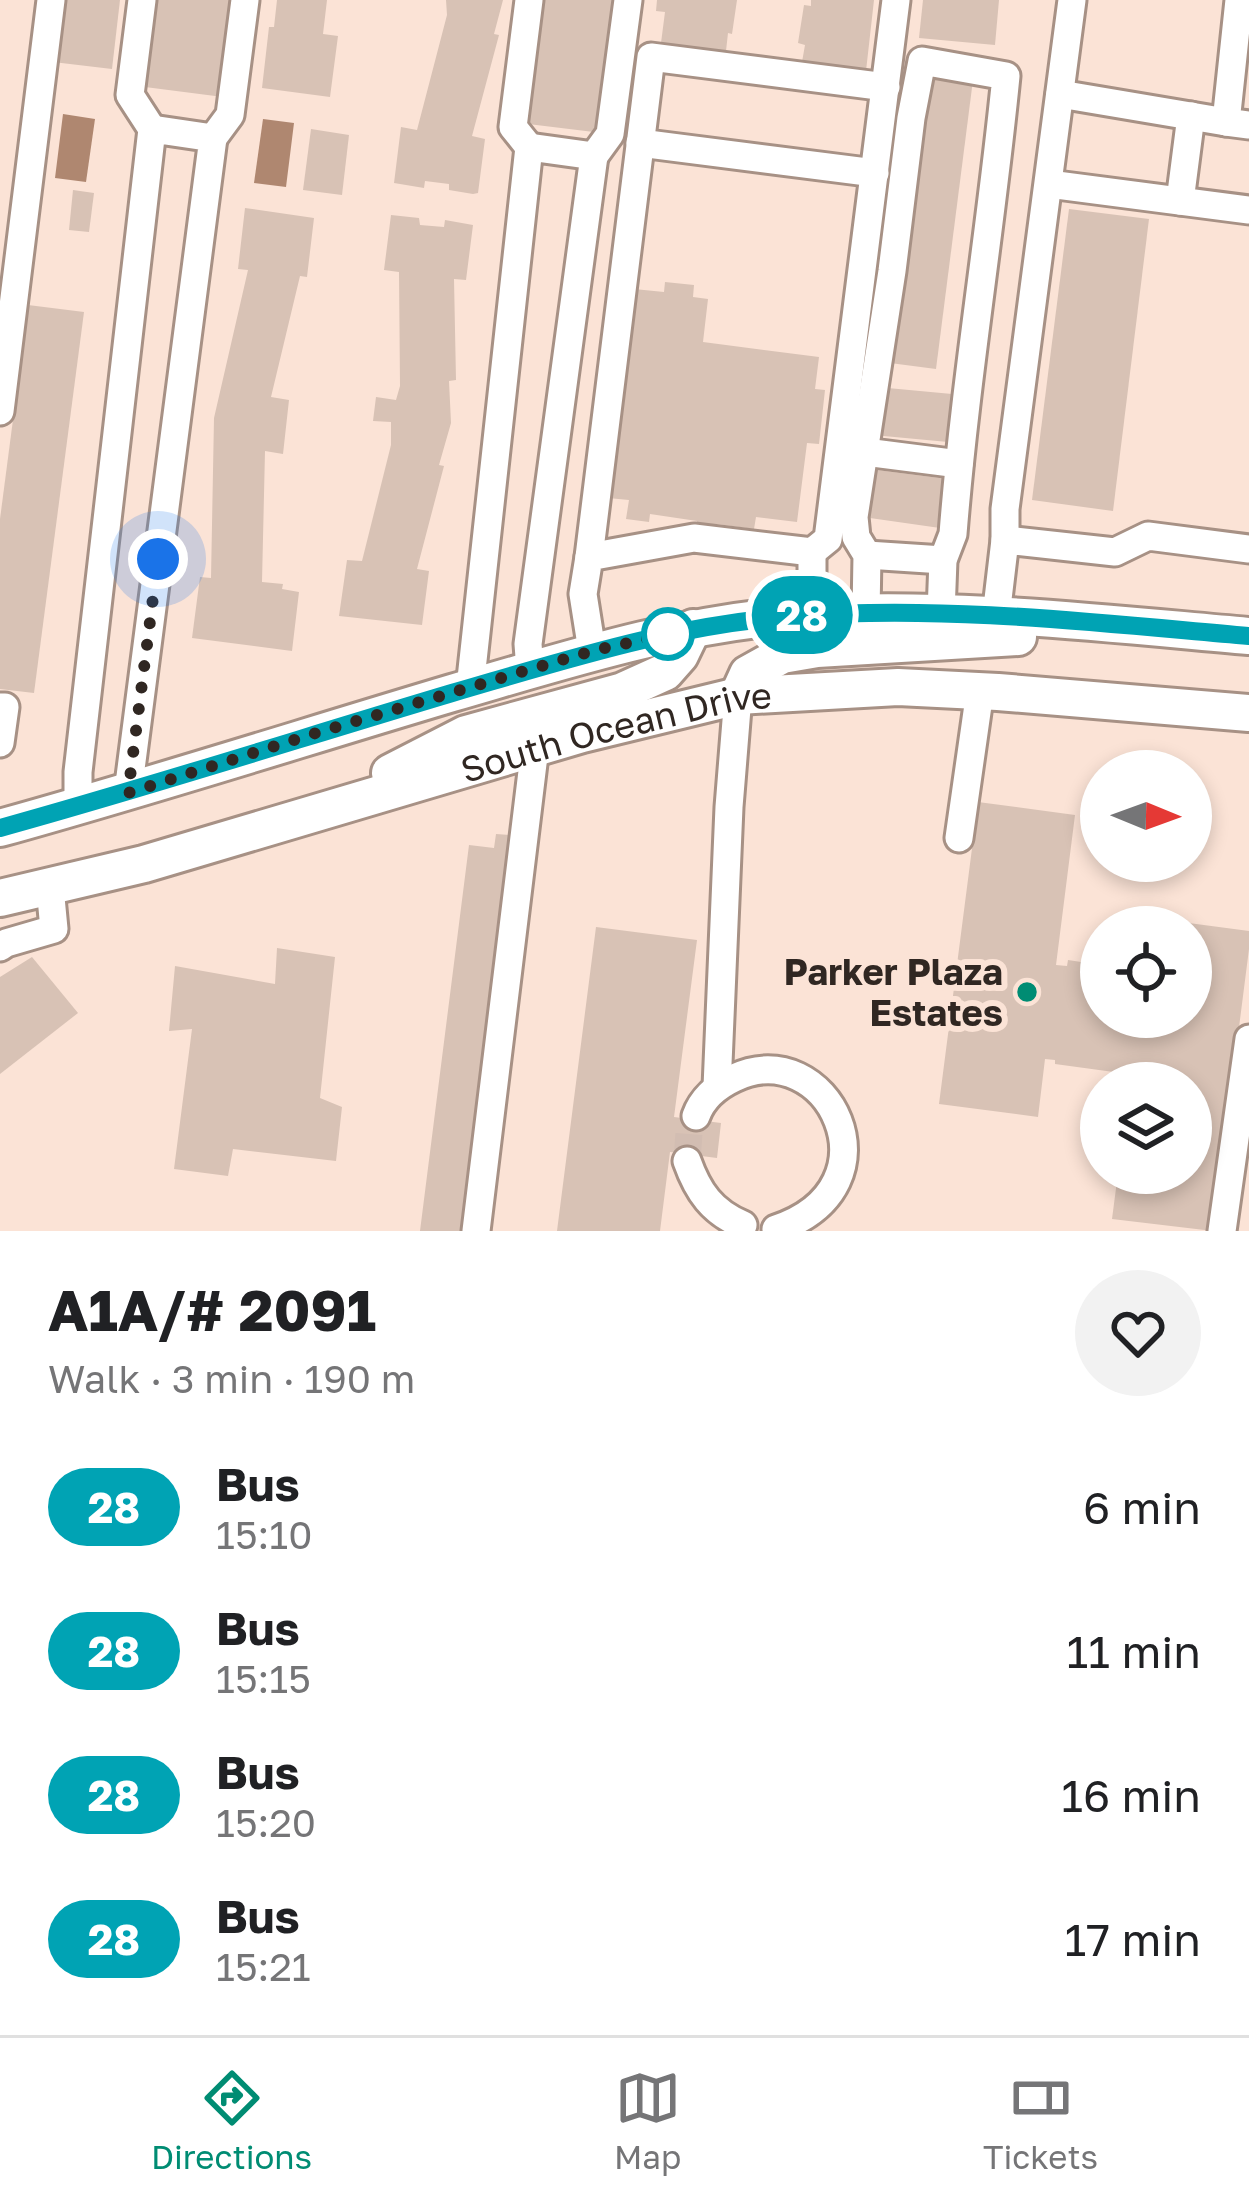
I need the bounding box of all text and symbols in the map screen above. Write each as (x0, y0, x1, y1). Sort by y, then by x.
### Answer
your location (128, 529, 188, 589)
line badge: 28 (748, 576, 856, 654)
text: 28 (776, 590, 828, 640)
unlabelled marker (643, 609, 693, 659)
street label: South Ocean Drive (455, 673, 773, 790)
north arrow (1080, 750, 1212, 882)
map controls (1080, 750, 1212, 1194)
button: locate (1080, 906, 1212, 1038)
place label: Parker Plaza Estates (784, 950, 1003, 1034)
marker: Parker Plaza Estates (1014, 979, 1040, 1005)
button: layers (1080, 1062, 1212, 1194)
button: heart (1075, 1270, 1201, 1396)
text: A1A/# 2091 (48, 1275, 376, 1344)
text: Walk · 3 min · 190 m (48, 1355, 415, 1402)
text: Bus (216, 1457, 300, 1511)
text: 6 min (1083, 1480, 1201, 1534)
text: 28 (88, 1482, 140, 1532)
text: 15:10 (216, 1511, 312, 1558)
text: Bus (216, 1601, 300, 1655)
text: 11 min (1067, 1624, 1201, 1678)
text: 28 (88, 1626, 140, 1676)
text: 15:15 (216, 1655, 311, 1702)
text: Bus (216, 1745, 300, 1799)
text: 16 min (1061, 1768, 1201, 1822)
text: 28 (88, 1770, 140, 1820)
text: 15:20 (216, 1799, 316, 1846)
text: Bus (216, 1889, 300, 1943)
text: 17 min (1065, 1912, 1201, 1966)
text: 28 (88, 1914, 140, 1964)
text: 15:21 (216, 1943, 311, 1990)
tab: Directions (151, 2065, 312, 2176)
tab: Map (614, 2065, 681, 2176)
tab: Tickets (983, 2065, 1098, 2176)

